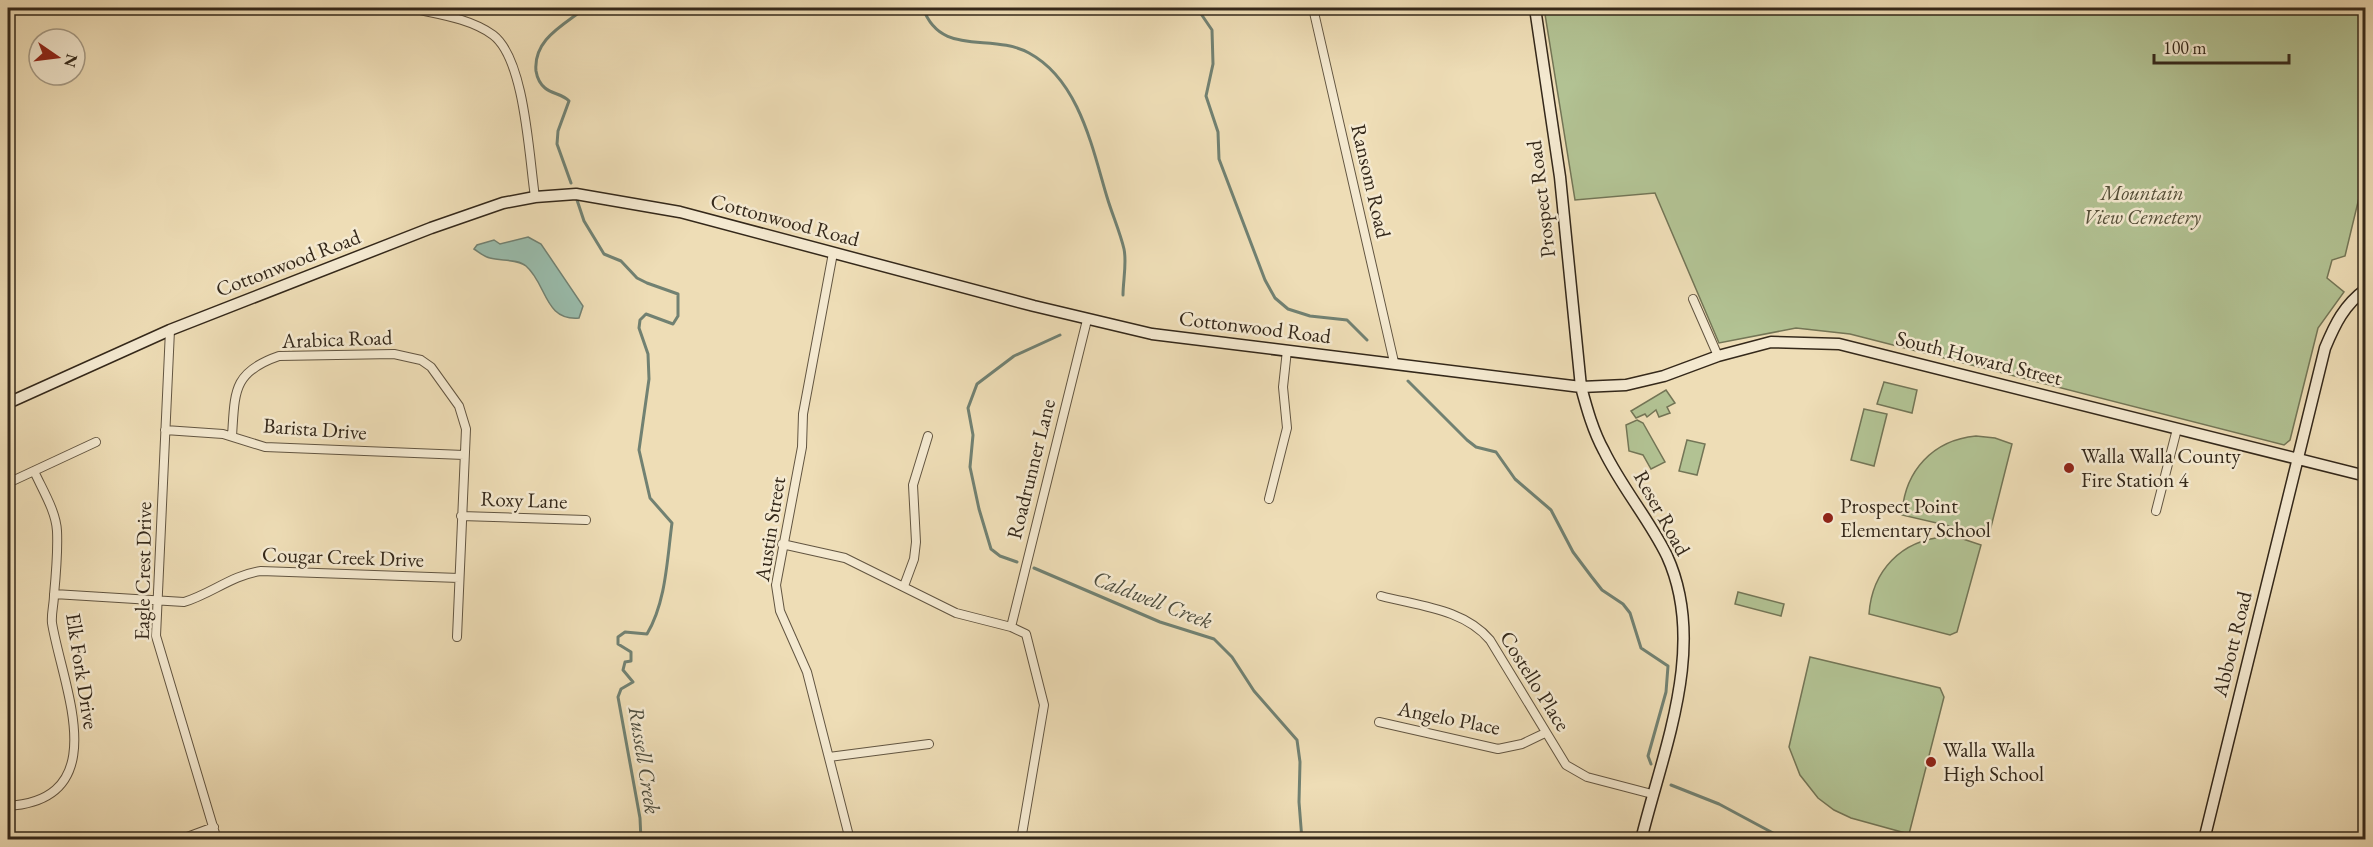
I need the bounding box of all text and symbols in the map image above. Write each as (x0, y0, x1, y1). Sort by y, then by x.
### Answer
north arrow (27, 27, 87, 87)
scale bar (2154, 27, 2289, 65)
text: 100 m (2163, 36, 2207, 59)
text: N (59, 52, 83, 69)
street label: Ransom Road (1345, 121, 1398, 241)
street label: Prospect Road (1520, 139, 1561, 259)
park label: Mountain View Cemetery (2083, 179, 2201, 230)
street label: Cottonwood Road (708, 187, 863, 252)
street label: Cottonwood Road (212, 222, 364, 303)
street label: Cottonwood Road (1178, 304, 1333, 349)
street label: Arabica Road (280, 323, 393, 354)
street label: South Howard Street (1893, 324, 2065, 391)
street label: Roadrunner Lane (1000, 396, 1061, 542)
street label: Barista Drive (262, 411, 368, 446)
place label: Walla Walla County Fire Station 4 (2081, 442, 2241, 493)
marker: Walla Walla County Fire Station 4 (2062, 461, 2076, 475)
street label: Reser Road (1628, 465, 1697, 560)
street label: Austin Street (748, 474, 791, 584)
street label: Roxy Lane (480, 484, 568, 515)
place label: Prospect Point Elementary School (1840, 492, 1991, 543)
street label: Eagle Crest Drive (128, 501, 157, 641)
marker: Prospect Point Elementary School (1821, 511, 1835, 525)
street label: Cougar Creek Drive (262, 540, 424, 573)
water label: Caldwell Creek (1089, 563, 1217, 636)
street label: Abbott Road (2205, 588, 2258, 700)
street label: Elk Fork Drive (60, 611, 105, 731)
street label: Costello Place (1494, 626, 1577, 736)
street label: Angelo Place (1395, 694, 1503, 741)
water label: Russell Creek (622, 704, 667, 816)
place label: Walla Walla High School (1943, 736, 2044, 787)
marker: Walla Walla High School (1924, 755, 1938, 769)

